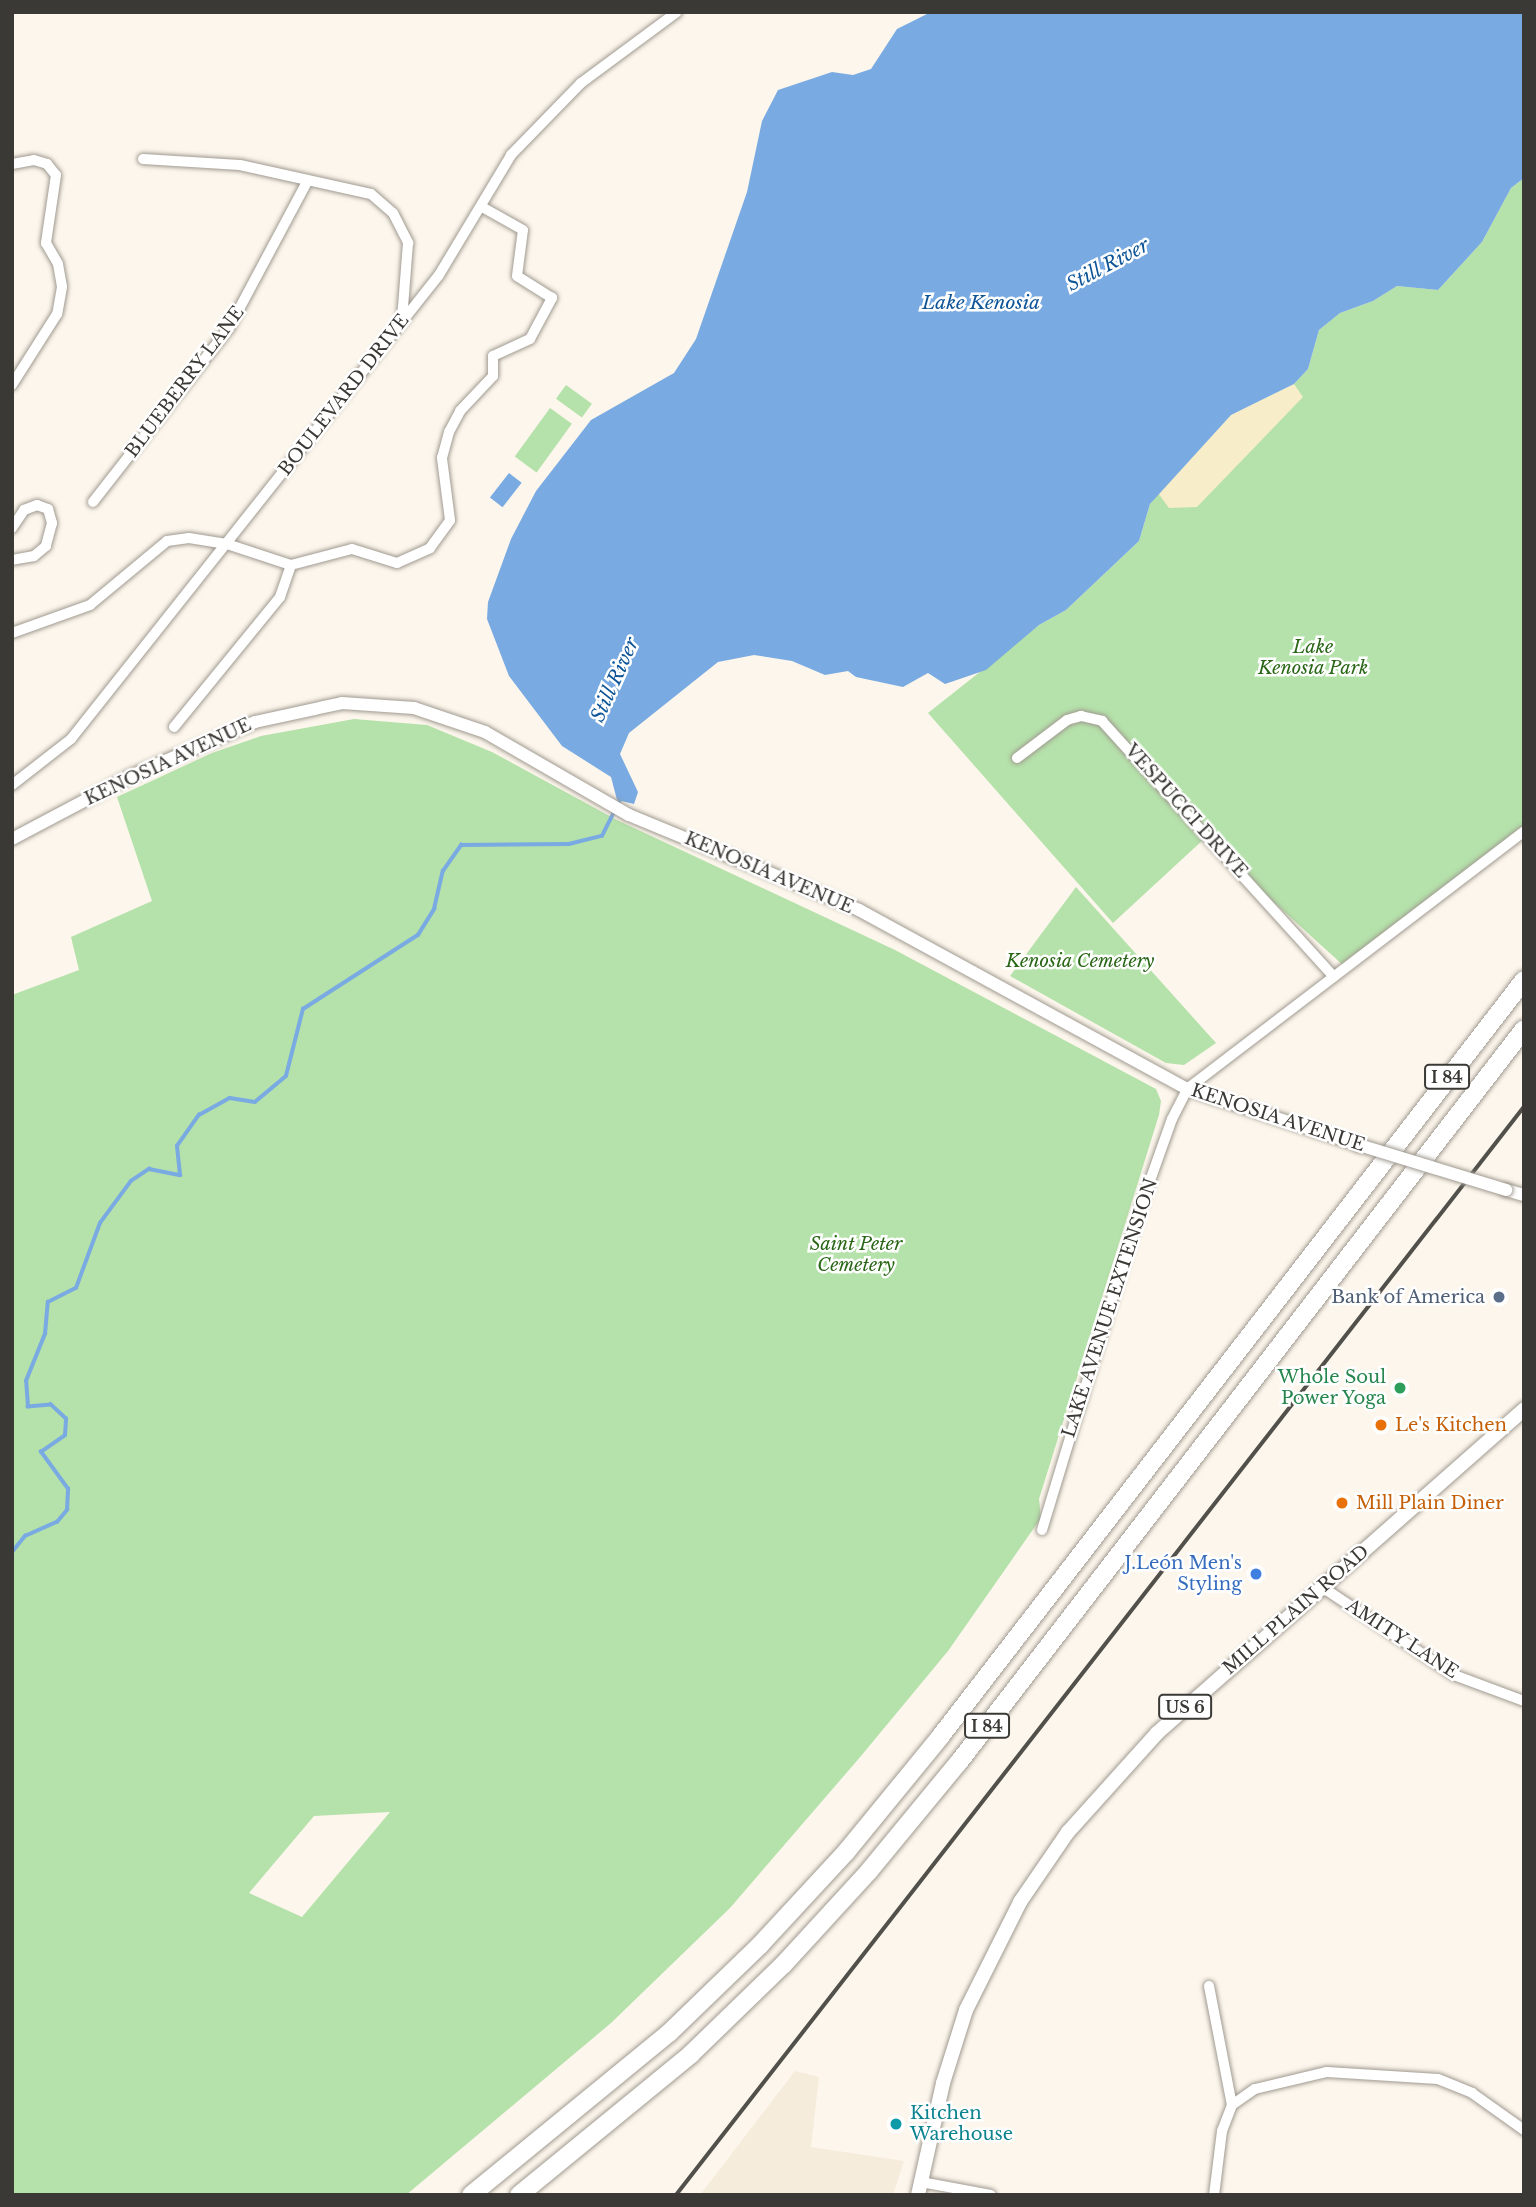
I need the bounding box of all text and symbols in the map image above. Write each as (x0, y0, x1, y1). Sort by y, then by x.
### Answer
water label: Still River (1063, 234, 1153, 296)
water label: Lake Kenosia (922, 292, 1040, 314)
street label: BLUEBERRY LANE (121, 302, 249, 462)
street label: BOULEVARD DRIVE (274, 310, 414, 480)
water label: Still River (586, 634, 644, 726)
park label: Lake Kenosia Park (1258, 637, 1368, 680)
street label: KENOSIA AVENUE (81, 714, 255, 810)
street label: VESPUCCI DRIVE (1120, 740, 1252, 882)
street label: KENOSIA AVENUE (681, 827, 857, 919)
park label: Kenosia Cemetery (1005, 950, 1155, 972)
road number: I 84 (1422, 1064, 1472, 1090)
street label: KENOSIA AVENUE (1188, 1079, 1368, 1157)
street label: LAKE AVENUE EXTENSION (1058, 1175, 1162, 1441)
park label: Saint Peter Cemetery (810, 1234, 902, 1276)
place label: Bank of America (1330, 1286, 1485, 1308)
marker: Bank of America (1491, 1289, 1507, 1305)
place label: Whole Soul Power Yoga (1278, 1367, 1386, 1410)
marker: Whole Soul Power Yoga (1392, 1380, 1408, 1396)
place label: Le's Kitchen (1395, 1414, 1507, 1436)
marker: Le's Kitchen (1373, 1417, 1389, 1433)
place label: Mill Plain Diner (1356, 1492, 1504, 1514)
marker: Mill Plain Diner (1334, 1495, 1350, 1511)
street label: MILL PLAIN ROAD (1218, 1541, 1374, 1679)
place label: J.León Men's Styling (1124, 1553, 1242, 1596)
marker: J.León Men's Styling (1248, 1566, 1264, 1582)
street label: AMITY LANE (1342, 1595, 1462, 1683)
road number: US 6 (1157, 1694, 1213, 1720)
road number: I 84 (962, 1714, 1012, 1738)
place label: Kitchen Warehouse (910, 2103, 1013, 2146)
marker: Kitchen Warehouse (888, 2116, 904, 2132)

